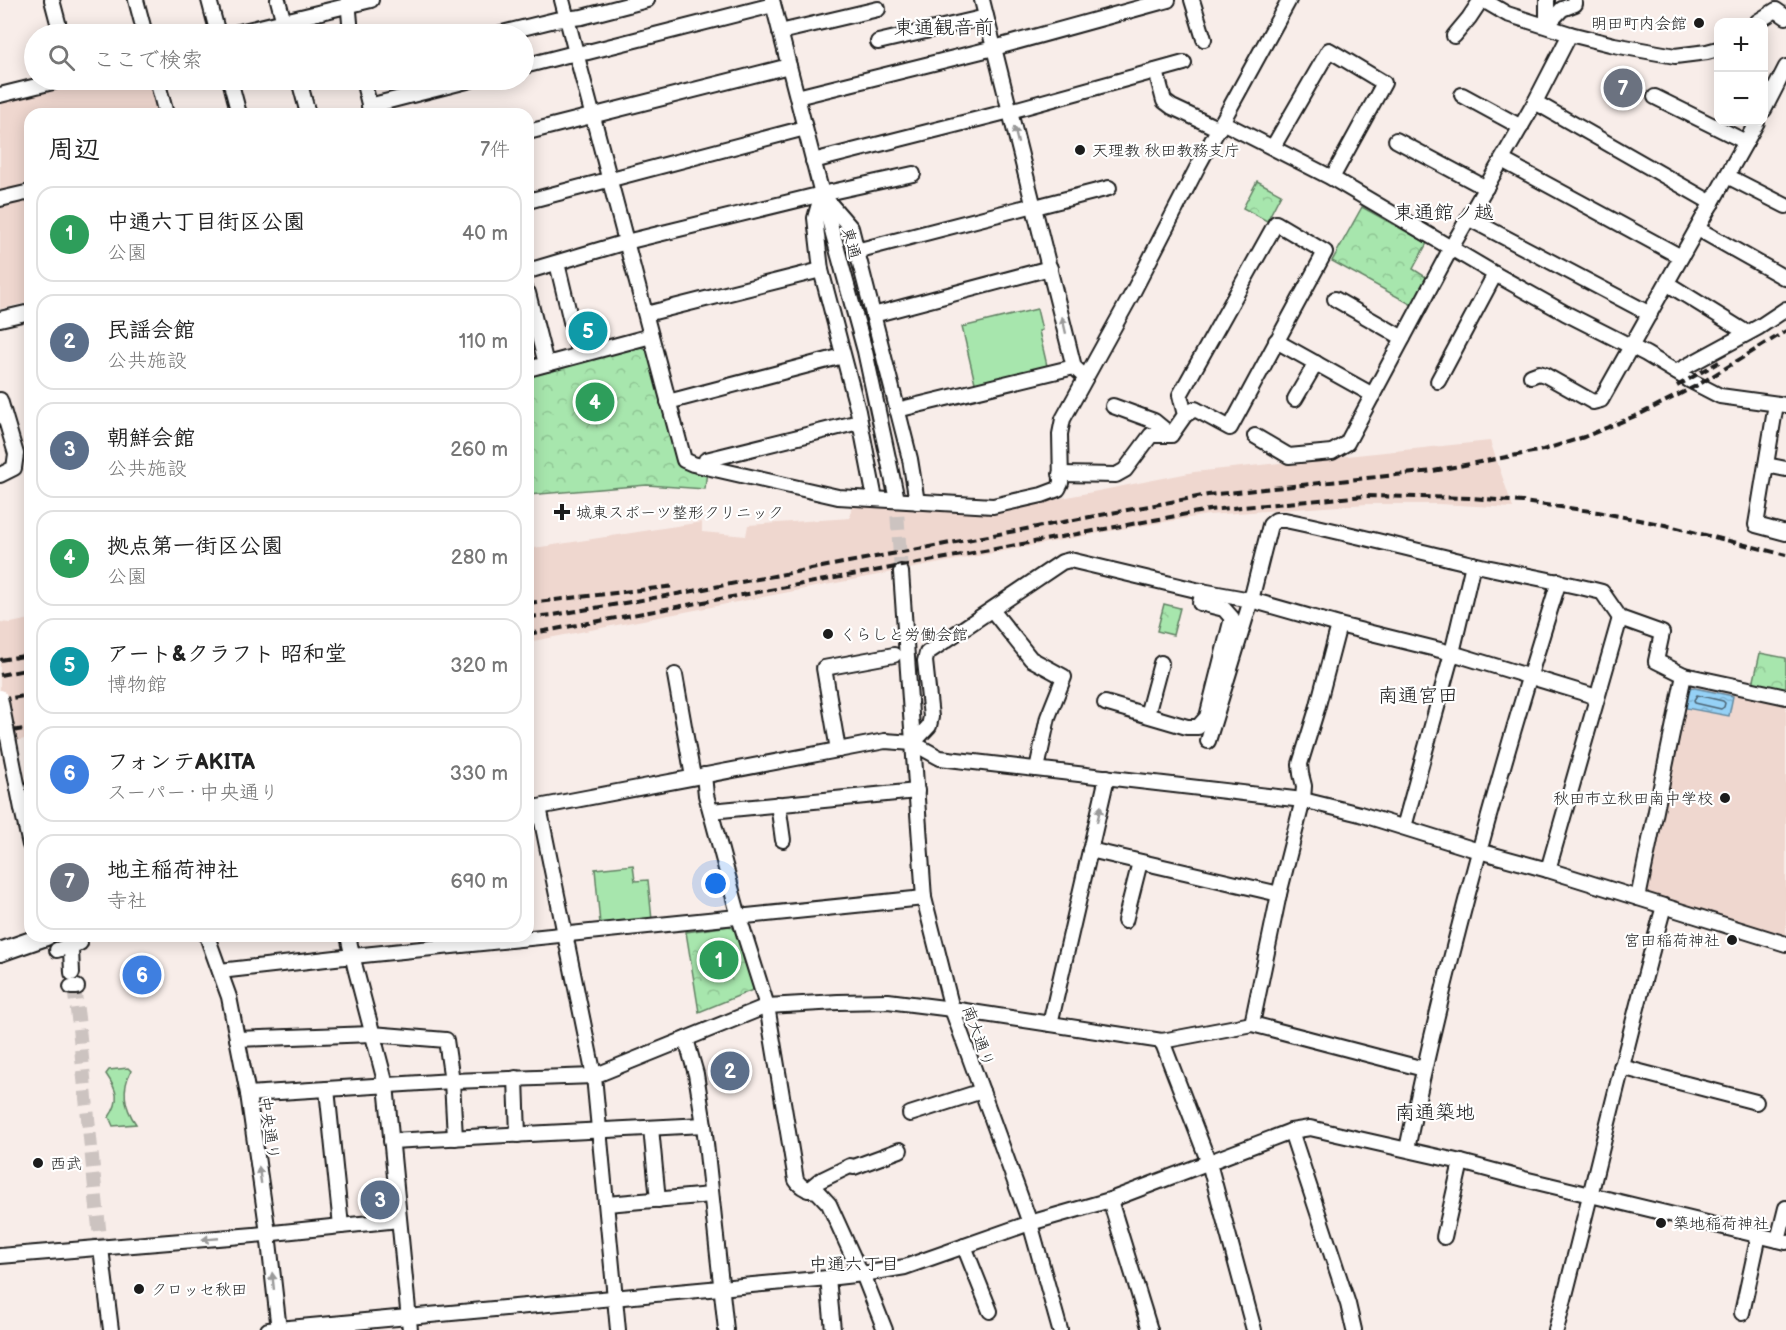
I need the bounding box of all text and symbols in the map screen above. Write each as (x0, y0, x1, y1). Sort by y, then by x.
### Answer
place label: 明田町内会館 (1591, 15, 1687, 34)
district label: 東通観音前 (894, 16, 994, 40)
marker: 明田町内会館 (1692, 16, 1706, 30)
map controls (1714, 18, 1768, 126)
button: + (1714, 18, 1768, 72)
search box (24, 24, 534, 90)
icon: search (45, 41, 78, 74)
text: ここで検索 (93, 47, 203, 74)
pin: 7 (1604, 66, 1642, 110)
button: − (1714, 72, 1768, 126)
one-way arrow (1011, 126, 1020, 144)
text: 周辺 (48, 135, 100, 166)
text: 7件 (480, 138, 510, 162)
place label: 天理教 秋田教務支庁 (1092, 142, 1240, 161)
marker: 天理教 秋田教務支庁 (1073, 143, 1087, 157)
district label: 東通館ノ越 (1394, 201, 1494, 225)
text: 中通六丁目街区公園 (107, 209, 305, 236)
text: 1 (65, 222, 74, 246)
text: 40 m (462, 222, 508, 246)
street label: 東通 (837, 225, 864, 261)
text: 公園 (107, 241, 147, 265)
pin: 5 (568, 308, 608, 354)
one-way arrow (1058, 315, 1068, 334)
text: 民謡会館 (107, 317, 195, 344)
text: 2 (64, 330, 75, 354)
text: 110 m (459, 330, 508, 354)
text: 公共施設 (107, 349, 187, 373)
pin: 4 (576, 380, 614, 424)
text: 朝鮮会館 (107, 425, 195, 452)
text: 3 (64, 438, 75, 462)
text: 260 m (450, 438, 508, 462)
text: 公共施設 (107, 457, 187, 481)
marker: 城東スポーツ整形クリニック (553, 503, 571, 521)
place label: 城東スポーツ整形クリニック (576, 504, 784, 523)
text: 拠点第一街区公園 (107, 533, 283, 560)
text: 4 (64, 546, 75, 570)
text: 280 m (451, 546, 508, 570)
text: 公園 (107, 565, 147, 589)
place label: くらしと労働会館 (840, 626, 968, 645)
marker: くらしと労働会館 (821, 627, 835, 641)
text: アート&クラフト 昭和堂 (107, 641, 347, 668)
text: 5 (64, 654, 75, 678)
text: 320 m (450, 654, 508, 678)
text: 博物館 (107, 673, 167, 697)
district label: 南通宮田 (1378, 684, 1458, 708)
text: フォンテAKITA (107, 749, 255, 776)
text: 6 (63, 762, 76, 786)
text: 330 m (450, 762, 508, 786)
text: スーパー · 中央通り (107, 781, 279, 805)
place label: 秋田市立秋田南中学校 (1553, 790, 1713, 809)
marker: 秋田市立秋田南中学校 (1718, 791, 1732, 805)
one-way arrow (1094, 804, 1104, 823)
text: 地主稲荷神社 (107, 857, 239, 884)
your location (701, 869, 730, 898)
text: 7 (64, 870, 75, 894)
text: 690 m (451, 870, 508, 894)
text: 寺社 (107, 889, 147, 913)
place label: 宮田稲荷神社 (1624, 932, 1720, 951)
marker: 宮田稲荷神社 (1725, 933, 1739, 947)
pin: 1 (700, 938, 738, 982)
pin: 6 (122, 952, 162, 998)
street label: 南大通り (958, 1003, 997, 1070)
pin: 2 (710, 1048, 750, 1094)
street label: 中央通り (255, 1095, 282, 1161)
district label: 南通築地 (1395, 1101, 1475, 1125)
place label: 西武 (50, 1155, 82, 1174)
marker: 西武 (31, 1156, 45, 1170)
one-way arrow (255, 1165, 264, 1184)
pin: 3 (360, 1178, 400, 1222)
place label: 築地稲荷神社 (1673, 1215, 1769, 1234)
marker: 築地稲荷神社 (1654, 1216, 1668, 1230)
one-way arrow (200, 1234, 219, 1244)
district label: 中通六丁目 (809, 1254, 899, 1275)
one-way arrow (268, 1271, 278, 1290)
place label: クロッセ秋田 (151, 1281, 247, 1300)
marker: クロッセ秋田 (132, 1282, 146, 1296)

